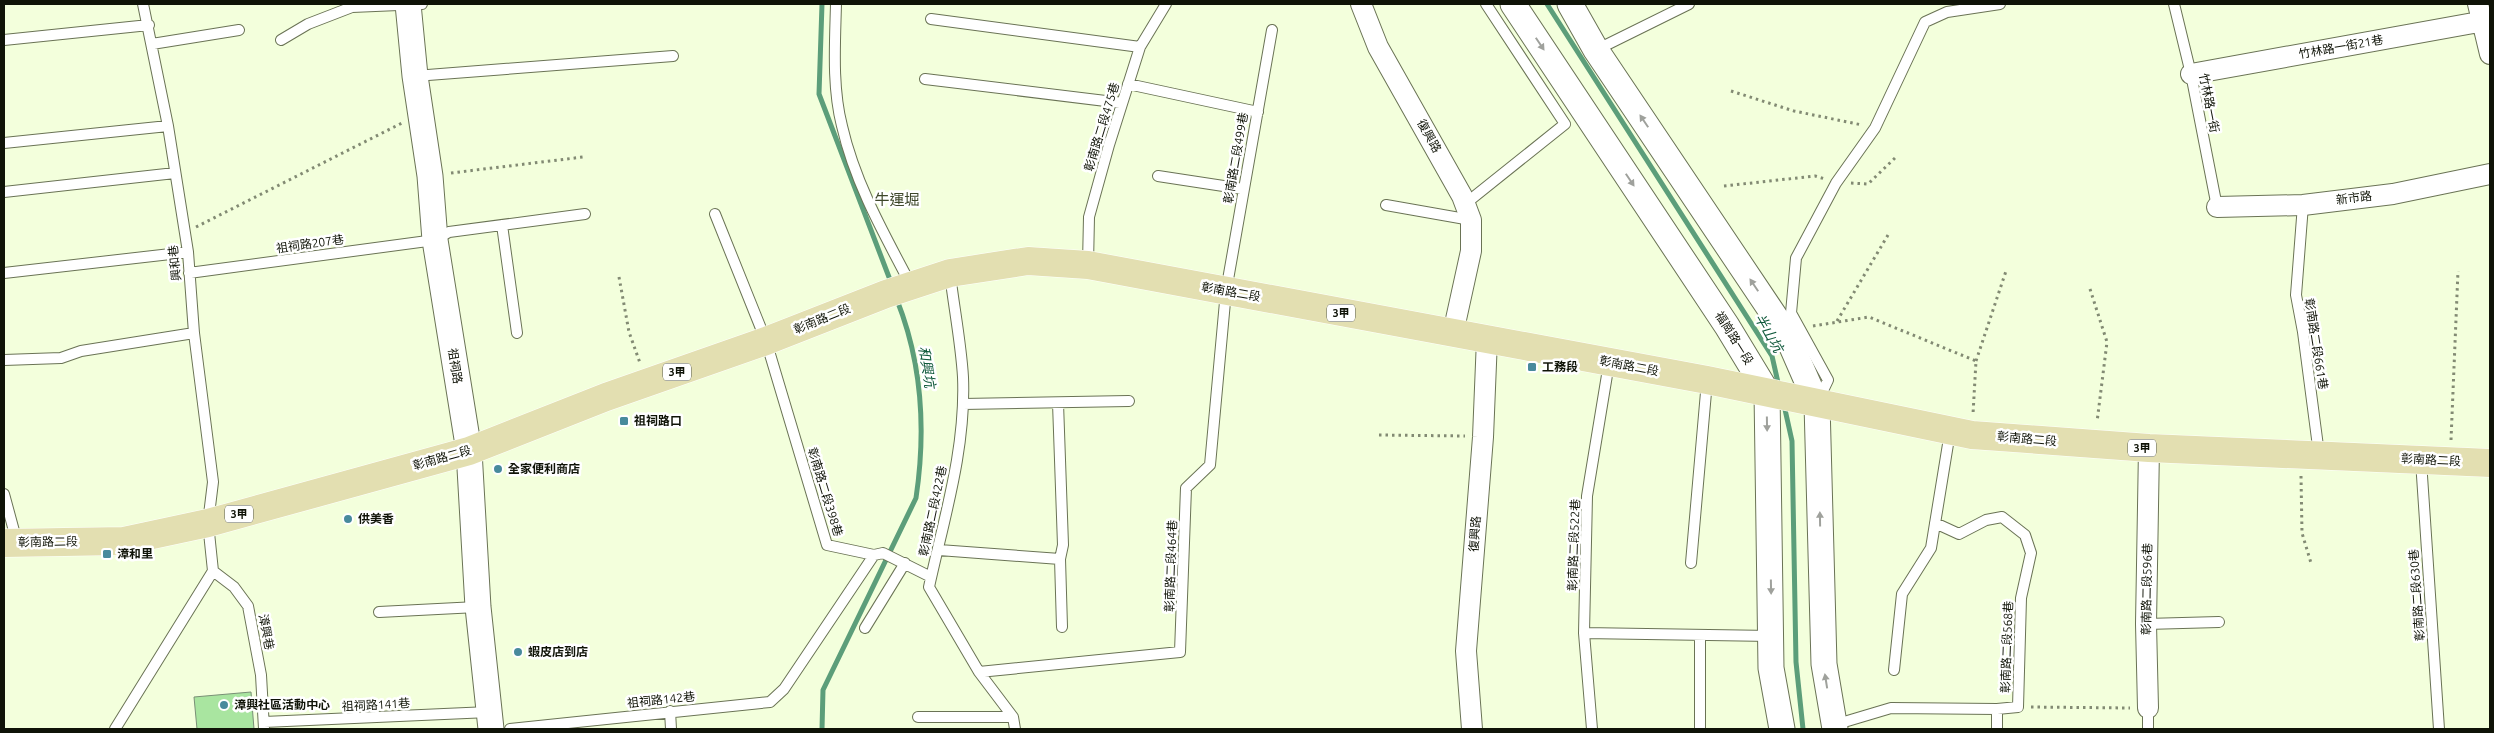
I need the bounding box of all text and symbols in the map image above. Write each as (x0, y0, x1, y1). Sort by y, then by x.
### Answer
street label: 竹林路一街21巷 (2298, 33, 2384, 60)
one-way arrow (1535, 38, 1544, 51)
street label: 竹林路一街 (2197, 72, 2222, 134)
street label: 彰南路二段475巷 (1082, 81, 1121, 173)
street label: 彰南路二段499巷 (1221, 111, 1250, 204)
one-way arrow (1639, 115, 1649, 128)
street label: 復興路 (1415, 117, 1444, 155)
one-way arrow (1625, 173, 1634, 186)
street label: 新市路 (2335, 189, 2373, 206)
district label: 牛運堀 (874, 191, 920, 208)
street label: 祖祠路207巷 (275, 232, 345, 255)
street label: 興和巷 (166, 244, 183, 282)
one-way arrow (1749, 278, 1759, 292)
street label: 彰南路二段 (1200, 280, 1262, 303)
street label: 彰南路二段661巷 (2303, 297, 2330, 391)
street label: 彰南路二段 (792, 301, 852, 336)
road number: 3甲 (1327, 304, 1355, 322)
street label: 福崗路一段 (1713, 309, 1756, 367)
water label: 半山坑 (1752, 311, 1787, 357)
water label: 和興坑 (916, 345, 938, 391)
street label: 祖祠路 (446, 347, 465, 385)
street label: 彰南路二段 (1598, 353, 1660, 378)
place label: 工務段 (1542, 360, 1578, 373)
marker: 工務段 (1526, 361, 1538, 373)
road number: 3甲 (663, 364, 691, 381)
place label: 祖祠路口 (634, 414, 682, 427)
marker: 祖祠路口 (618, 415, 630, 427)
one-way arrow (1763, 417, 1771, 433)
street label: 彰南路二段 (1997, 429, 2058, 448)
road number: 3甲 (2128, 439, 2156, 456)
street label: 彰南路二段 (411, 443, 472, 472)
street label: 彰南路二段398巷 (806, 446, 845, 538)
street label: 彰南路二段 (2401, 451, 2461, 468)
place label: 全家便利商店 (508, 462, 580, 475)
marker: 全家便利商店 (492, 463, 504, 475)
street label: 彰南路二段422巷 (917, 464, 948, 557)
street label: 彰南路二段522巷 (1565, 499, 1582, 591)
road number: 3甲 (225, 506, 253, 522)
one-way arrow (1816, 511, 1824, 527)
place label: 供美香 (358, 512, 394, 525)
marker: 供美香 (342, 513, 354, 525)
street label: 復興路 (1467, 516, 1482, 552)
street label: 彰南路二段464巷 (1162, 520, 1179, 612)
street label: 彰南路二段 (18, 534, 78, 549)
street label: 彰南路二段596巷 (2139, 543, 2154, 635)
place label: 漳和里 (117, 547, 153, 560)
marker: 漳和里 (101, 548, 113, 560)
street label: 彰南路二段630巷 (2407, 549, 2426, 642)
one-way arrow (1767, 579, 1775, 595)
street label: 彰南路二段568巷 (1998, 601, 2015, 693)
street label: 漳興巷 (257, 613, 276, 651)
place label: 蝦皮店到店 (528, 645, 588, 658)
marker: 蝦皮店到店 (512, 646, 524, 658)
one-way arrow (1822, 673, 1830, 689)
street label: 祖祠路142巷 (626, 689, 696, 710)
street label: 祖祠路141巷 (342, 696, 410, 713)
place label: 漳興社區活動中心 (234, 698, 330, 711)
marker: 漳興社區活動中心 (218, 699, 230, 711)

